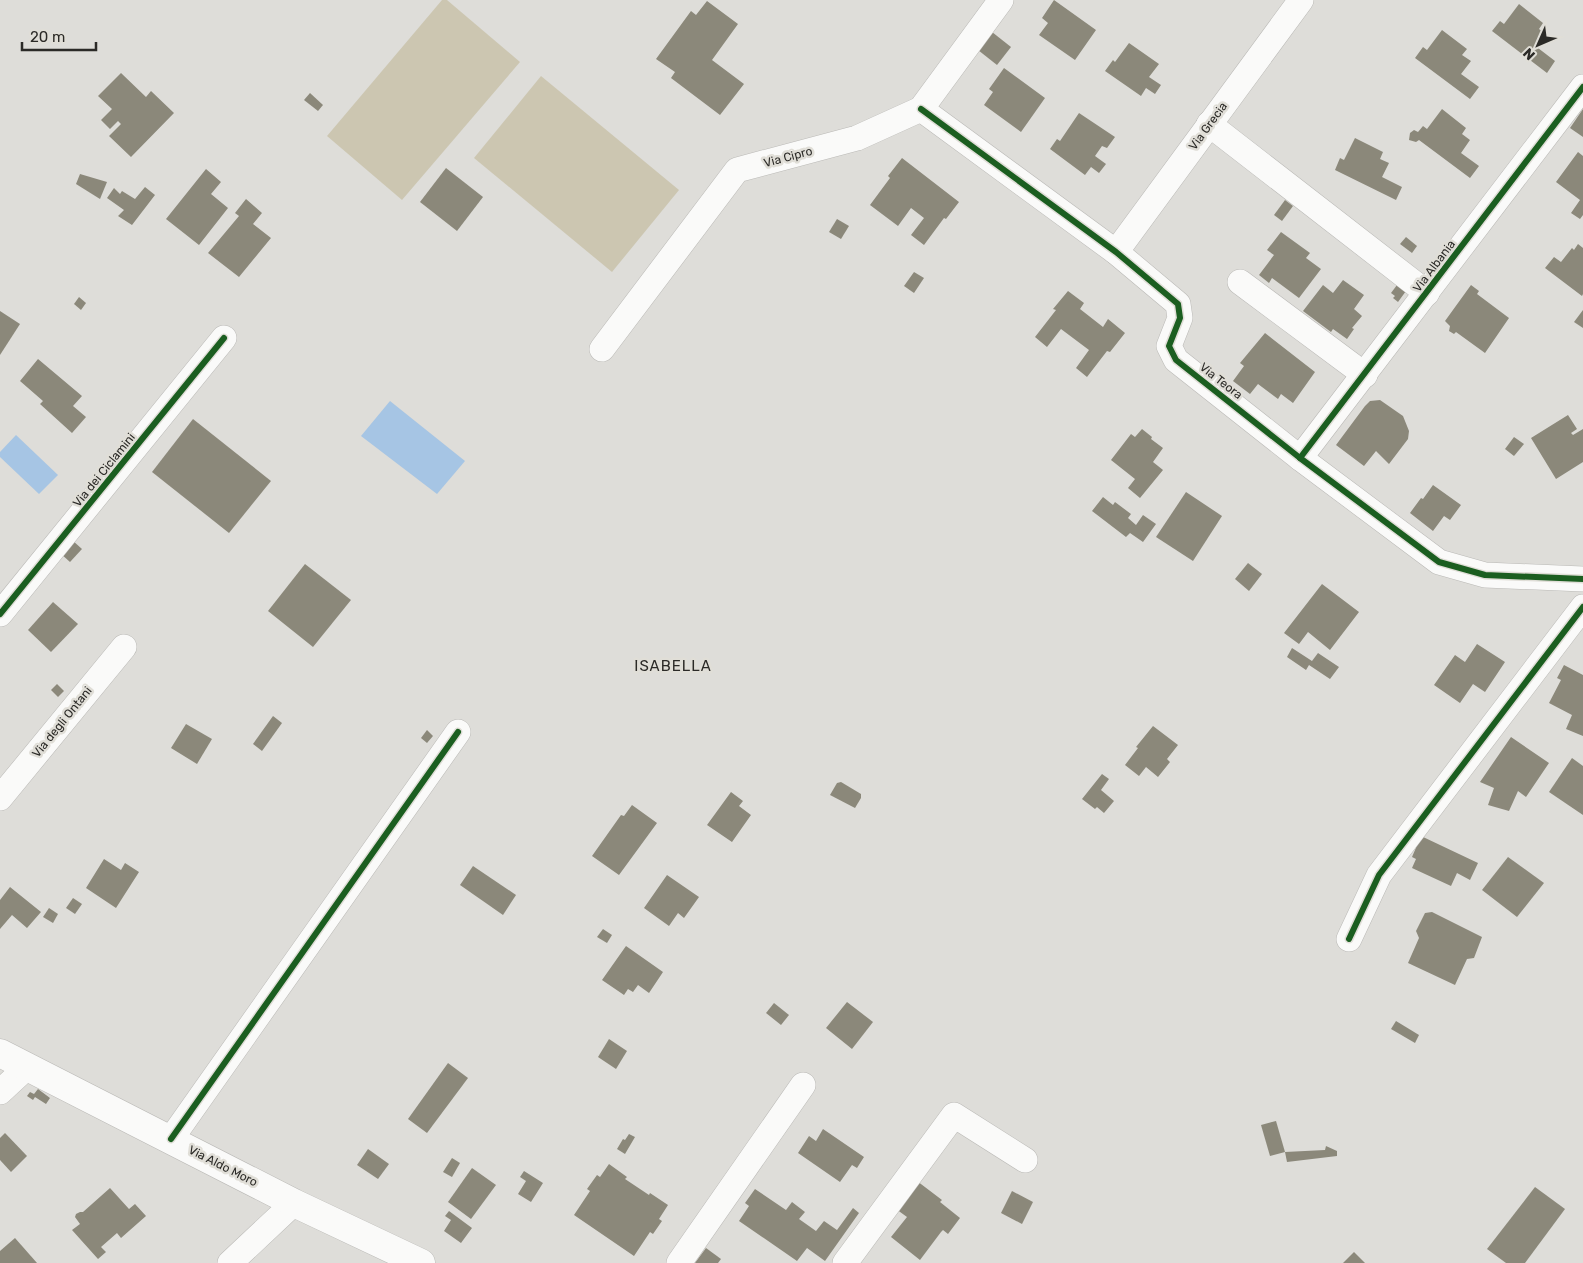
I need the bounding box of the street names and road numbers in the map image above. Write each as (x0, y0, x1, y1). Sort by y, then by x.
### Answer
street label: Via Grecia (1186, 99, 1230, 153)
street label: Via Cipro (762, 144, 814, 170)
street label: Via Albania (1410, 237, 1458, 295)
street label: Via Teora (1197, 360, 1245, 402)
street label: Via dei Ciclamini (70, 430, 138, 510)
street label: Via degli Ontani (29, 684, 95, 760)
street label: Via Aldo Moro (186, 1143, 260, 1189)

